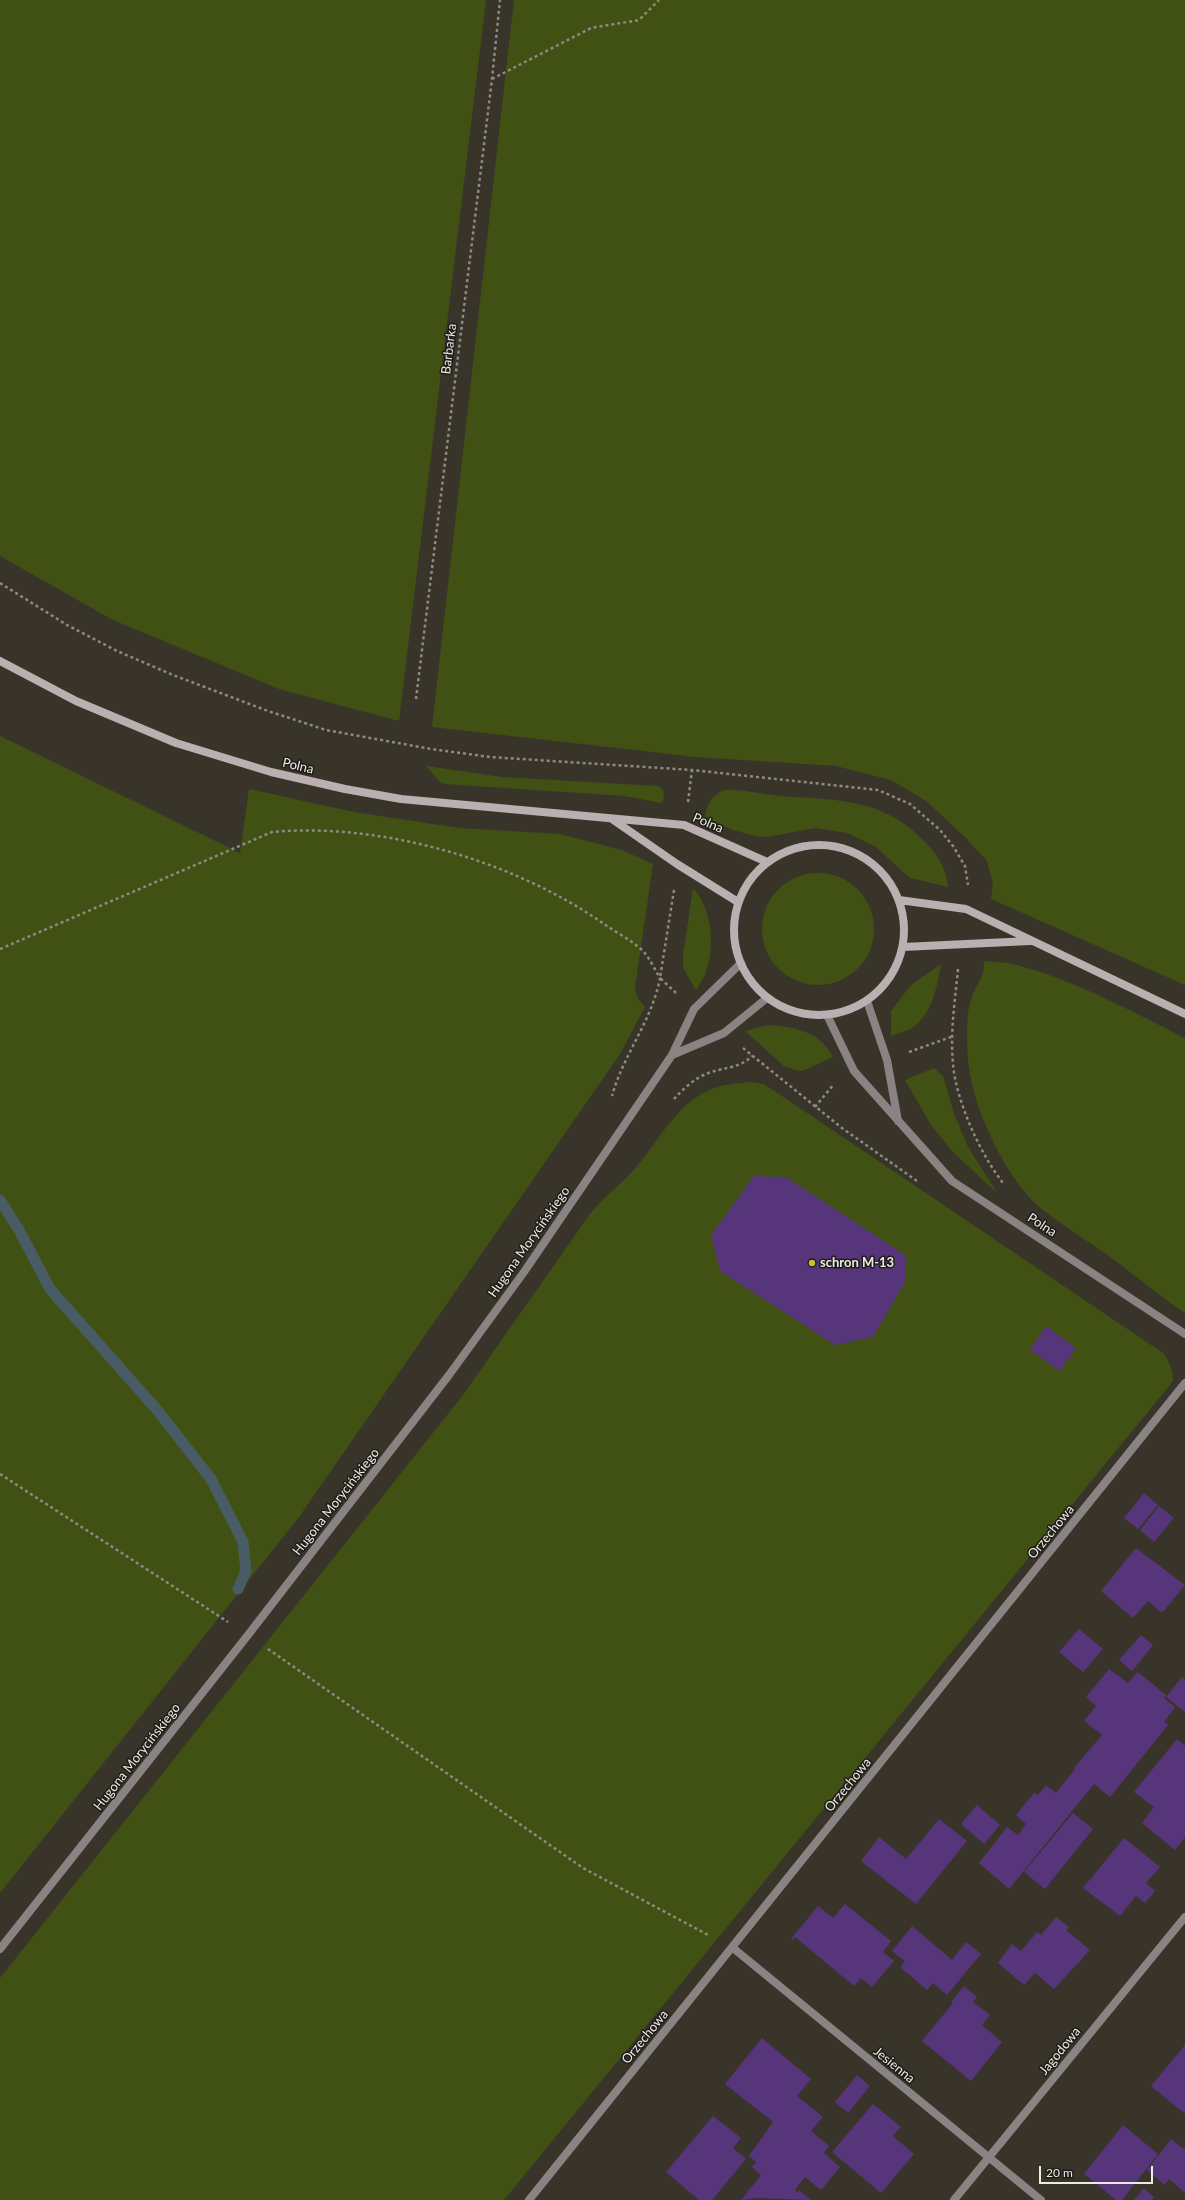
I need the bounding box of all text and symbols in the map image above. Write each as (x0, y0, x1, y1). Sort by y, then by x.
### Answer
street label: Barbarka (438, 323, 460, 375)
street label: Polna (281, 755, 315, 777)
street label: Polna (690, 810, 726, 836)
street label: Hugona Morycińskiego (485, 1184, 573, 1300)
street label: Polna (1024, 1210, 1060, 1240)
place label: schron M-13 (820, 1255, 894, 1271)
marker: schron M-13 (807, 1258, 817, 1268)
street label: Hugona Morycińskiego (289, 1445, 383, 1559)
street label: Orzechowa (1024, 1502, 1078, 1562)
street label: Hugona Morycińskiego (90, 1700, 184, 1814)
street label: Orzechowa (821, 1755, 875, 1815)
street label: Orzechowa (618, 2007, 672, 2067)
street label: Jagodowa (1036, 2024, 1084, 2078)
street label: Jesienna (870, 2044, 918, 2086)
scale bar (1041, 2158, 1155, 2184)
text: 20 m (1046, 2165, 1073, 2180)

